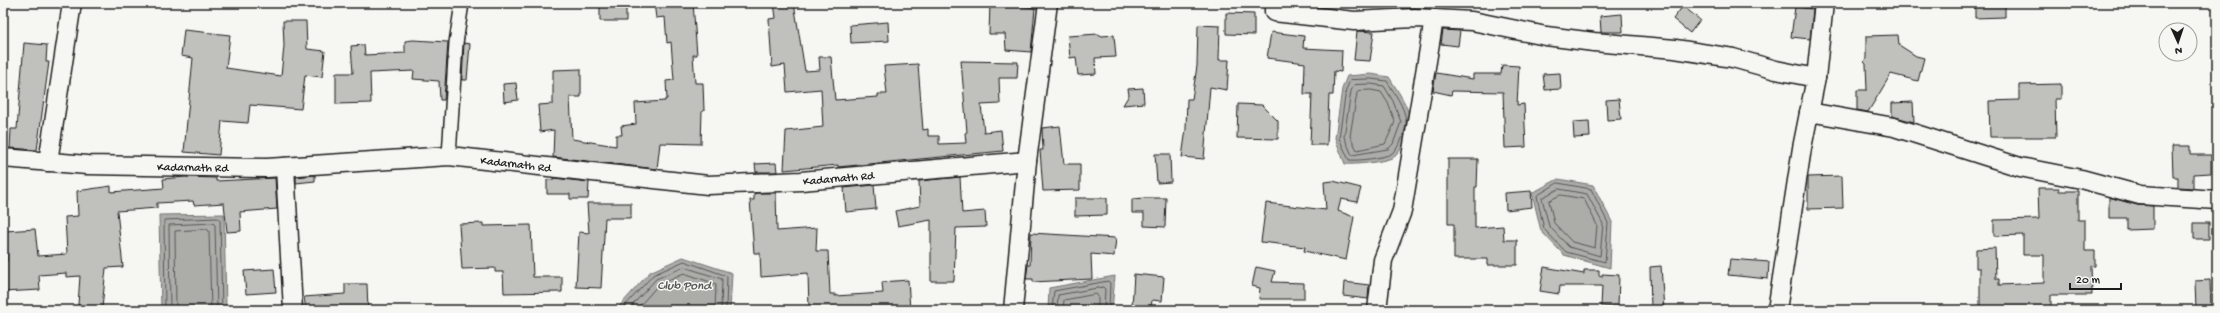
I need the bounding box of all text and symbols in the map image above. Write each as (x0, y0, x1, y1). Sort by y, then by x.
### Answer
north arrow (2158, 22, 2198, 62)
text: N (2175, 44, 2182, 56)
street label: Kadarnath Rd (480, 155, 553, 176)
street label: Kadarnath Rd (157, 161, 229, 176)
street label: Kadarnath Rd (803, 169, 876, 190)
scale bar (2070, 265, 2121, 291)
text: 20 m (2076, 274, 2101, 288)
water label: Club Pond (657, 279, 712, 294)

